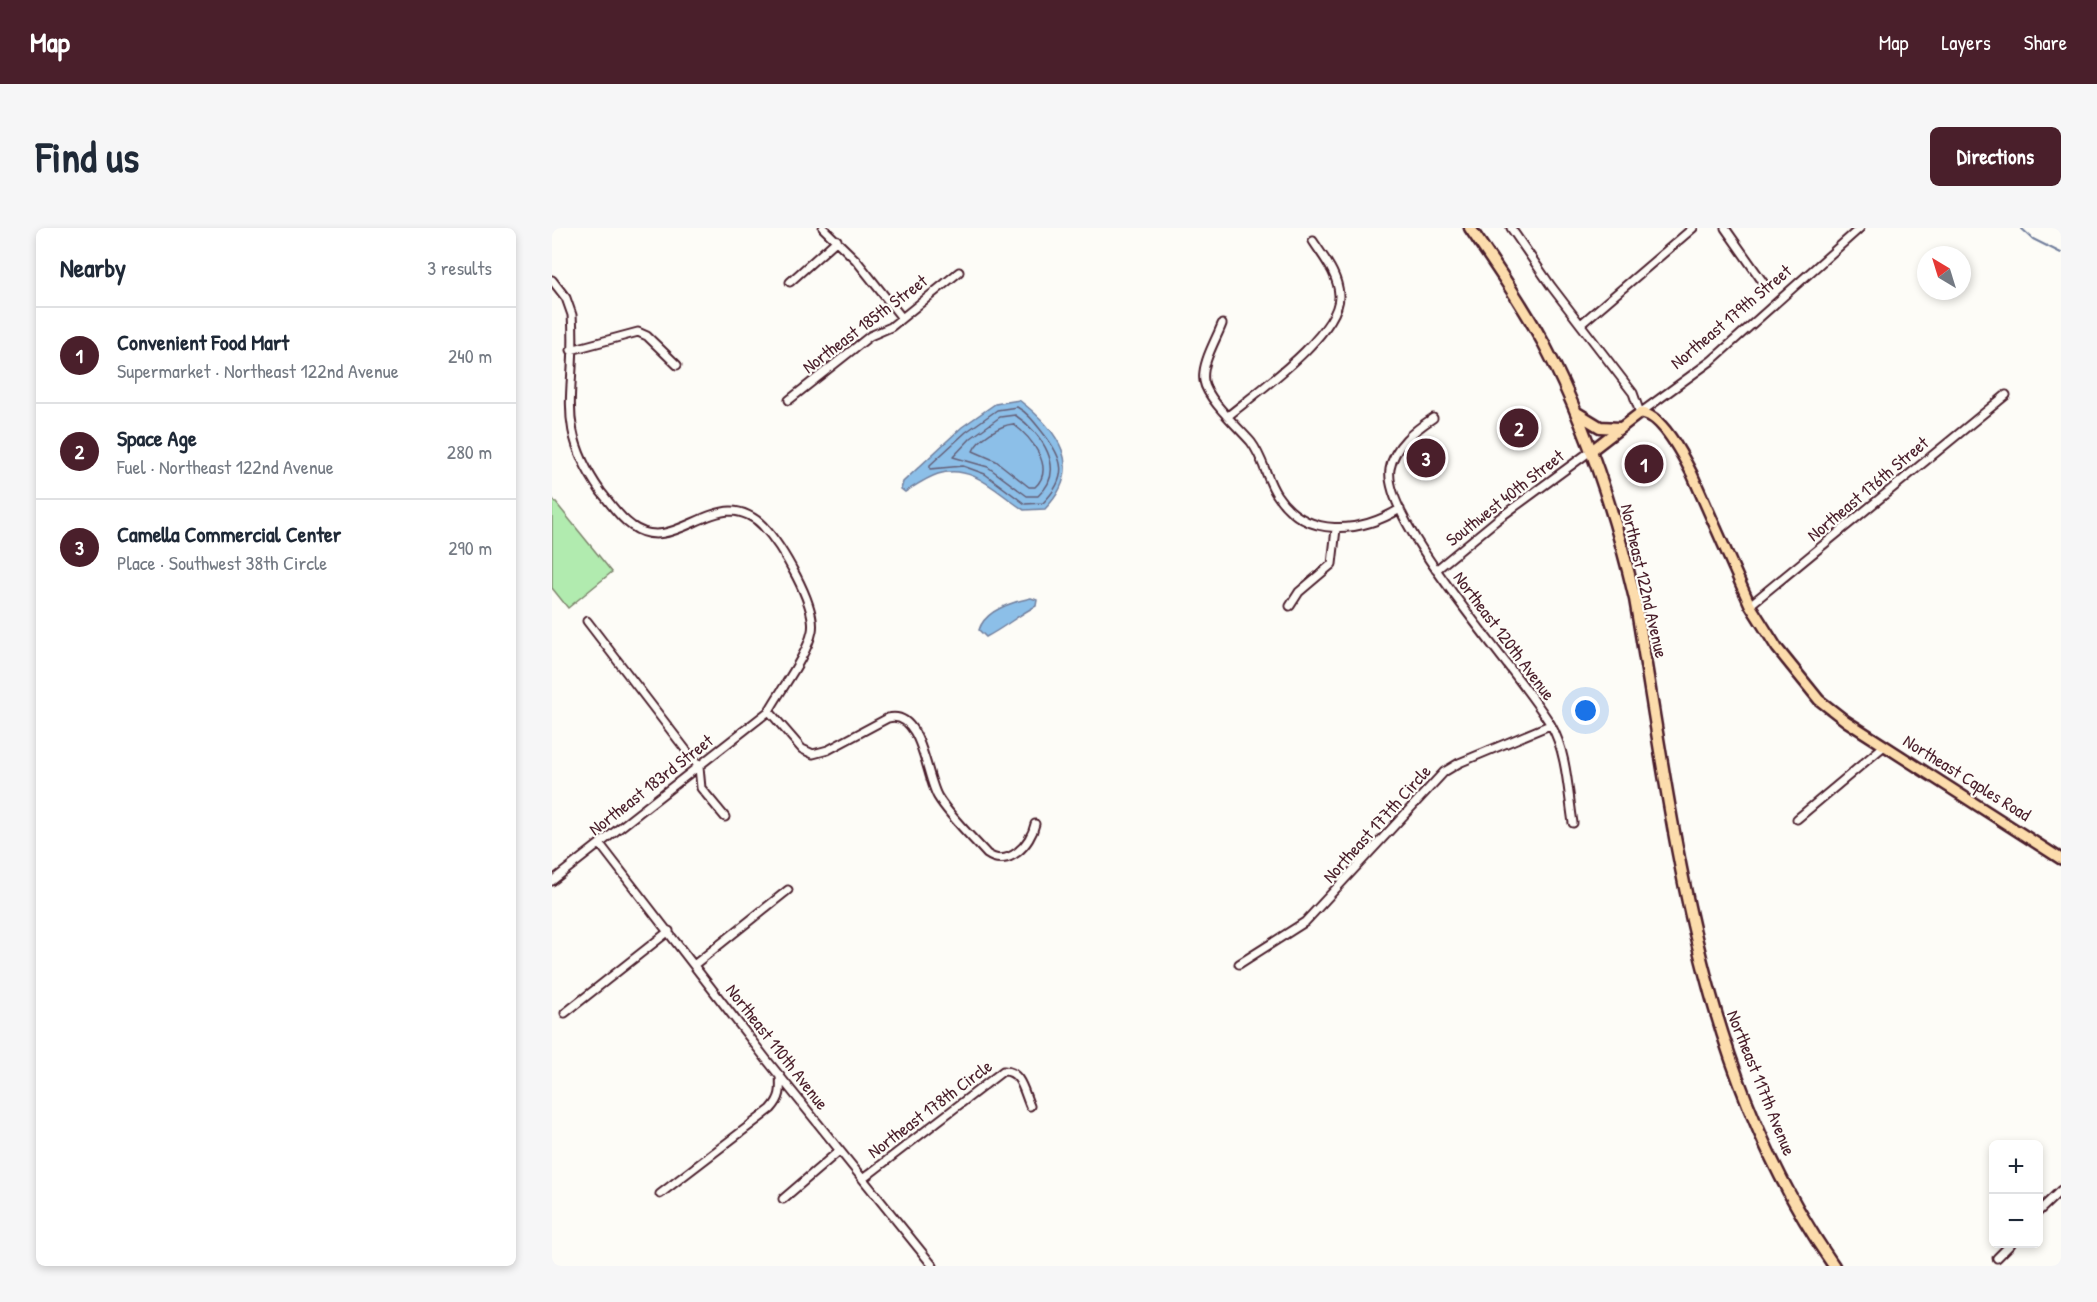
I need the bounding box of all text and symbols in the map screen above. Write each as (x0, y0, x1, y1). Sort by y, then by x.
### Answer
text: Map (30, 23, 70, 61)
text: Map (1879, 28, 1908, 57)
text: Layers (1941, 28, 1991, 57)
text: Share (2024, 28, 2067, 57)
button: Directions (1930, 127, 2061, 186)
text: Find us (36, 128, 139, 185)
north arrow (1917, 246, 1971, 300)
text: Nearby (60, 250, 126, 285)
text: 3 results (427, 254, 492, 281)
street label: Northeast 179th Street (1665, 258, 1797, 375)
street label: Northeast 185th Street (797, 268, 933, 379)
text: Convenient Food Mart (117, 327, 289, 357)
text: 1 (76, 342, 83, 369)
text: 240 m (448, 342, 492, 369)
text: Supermarket · Northeast 122nd Avenue (117, 357, 399, 384)
pin: 2 (1500, 406, 1538, 450)
text: Space Age (117, 423, 197, 453)
street label: Northeast 176th Street (1802, 430, 1934, 547)
pin: 3 (1406, 436, 1446, 480)
text: 2 (75, 438, 84, 465)
text: 280 m (447, 438, 492, 465)
pin: 1 (1624, 442, 1664, 486)
street label: Southwest 40th Street (1440, 443, 1570, 552)
text: Fuel · Northeast 122nd Avenue (117, 453, 334, 480)
street label: Northeast 122nd Avenue (1615, 501, 1674, 660)
text: Camella Commercial Center (117, 519, 341, 549)
text: 3 (75, 534, 84, 561)
text: 290 m (448, 534, 492, 561)
text: Place · Southwest 38th Circle (117, 549, 327, 576)
street label: Northeast 120th Avenue (1448, 566, 1561, 705)
your location (1571, 696, 1600, 725)
street label: Northeast 183rd Street (583, 728, 719, 841)
street label: Northeast Caples Road (1899, 728, 2036, 827)
street label: Northeast 177th Circle (1317, 759, 1436, 888)
street label: Northeast 110th Avenue (720, 978, 835, 1115)
street label: Northeast 117th Avenue (1721, 1006, 1802, 1159)
street label: Northeast 178th Circle (862, 1054, 997, 1164)
map controls (1989, 1140, 2043, 1248)
button: + (1989, 1140, 2043, 1194)
button: − (1989, 1194, 2043, 1248)

